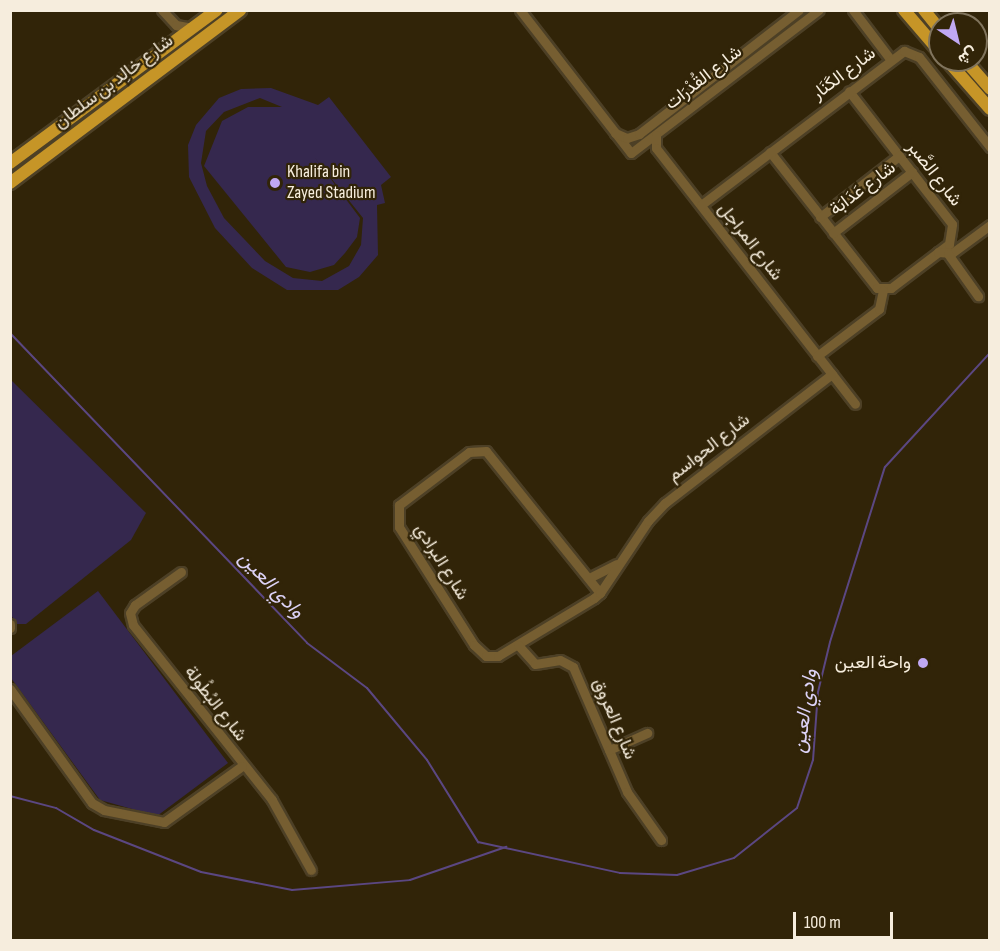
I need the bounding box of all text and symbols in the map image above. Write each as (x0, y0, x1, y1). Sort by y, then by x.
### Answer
north arrow (928, 12, 988, 72)
street label: شارع خالِد بن سلطان (50, 30, 178, 134)
street label: شارع القُدْرَات (661, 41, 747, 115)
text: ش (954, 42, 981, 69)
street label: شارع الكَنَار (808, 43, 880, 105)
street label: شارع الصَّبر (902, 137, 966, 211)
street label: شارع عَدَابَة (826, 157, 900, 221)
place label: Khalifa bin Zayed Stadium (287, 162, 375, 204)
marker: Khalifa bin Zayed Stadium (268, 176, 282, 190)
street label: شارع المراجل (713, 199, 787, 285)
street label: شارع الحواسم (664, 409, 754, 487)
street label: شارع البرادي (409, 520, 473, 604)
water label: وادي العين (233, 546, 309, 624)
place label: واحة العين (835, 652, 911, 674)
marker: واحة العين (916, 656, 930, 670)
street label: شارع البُطُولة (179, 662, 251, 746)
water label: وادي العين (787, 667, 823, 755)
street label: شارع العروق (587, 675, 641, 763)
scale bar (796, 900, 896, 938)
text: 100 m (804, 912, 841, 933)

